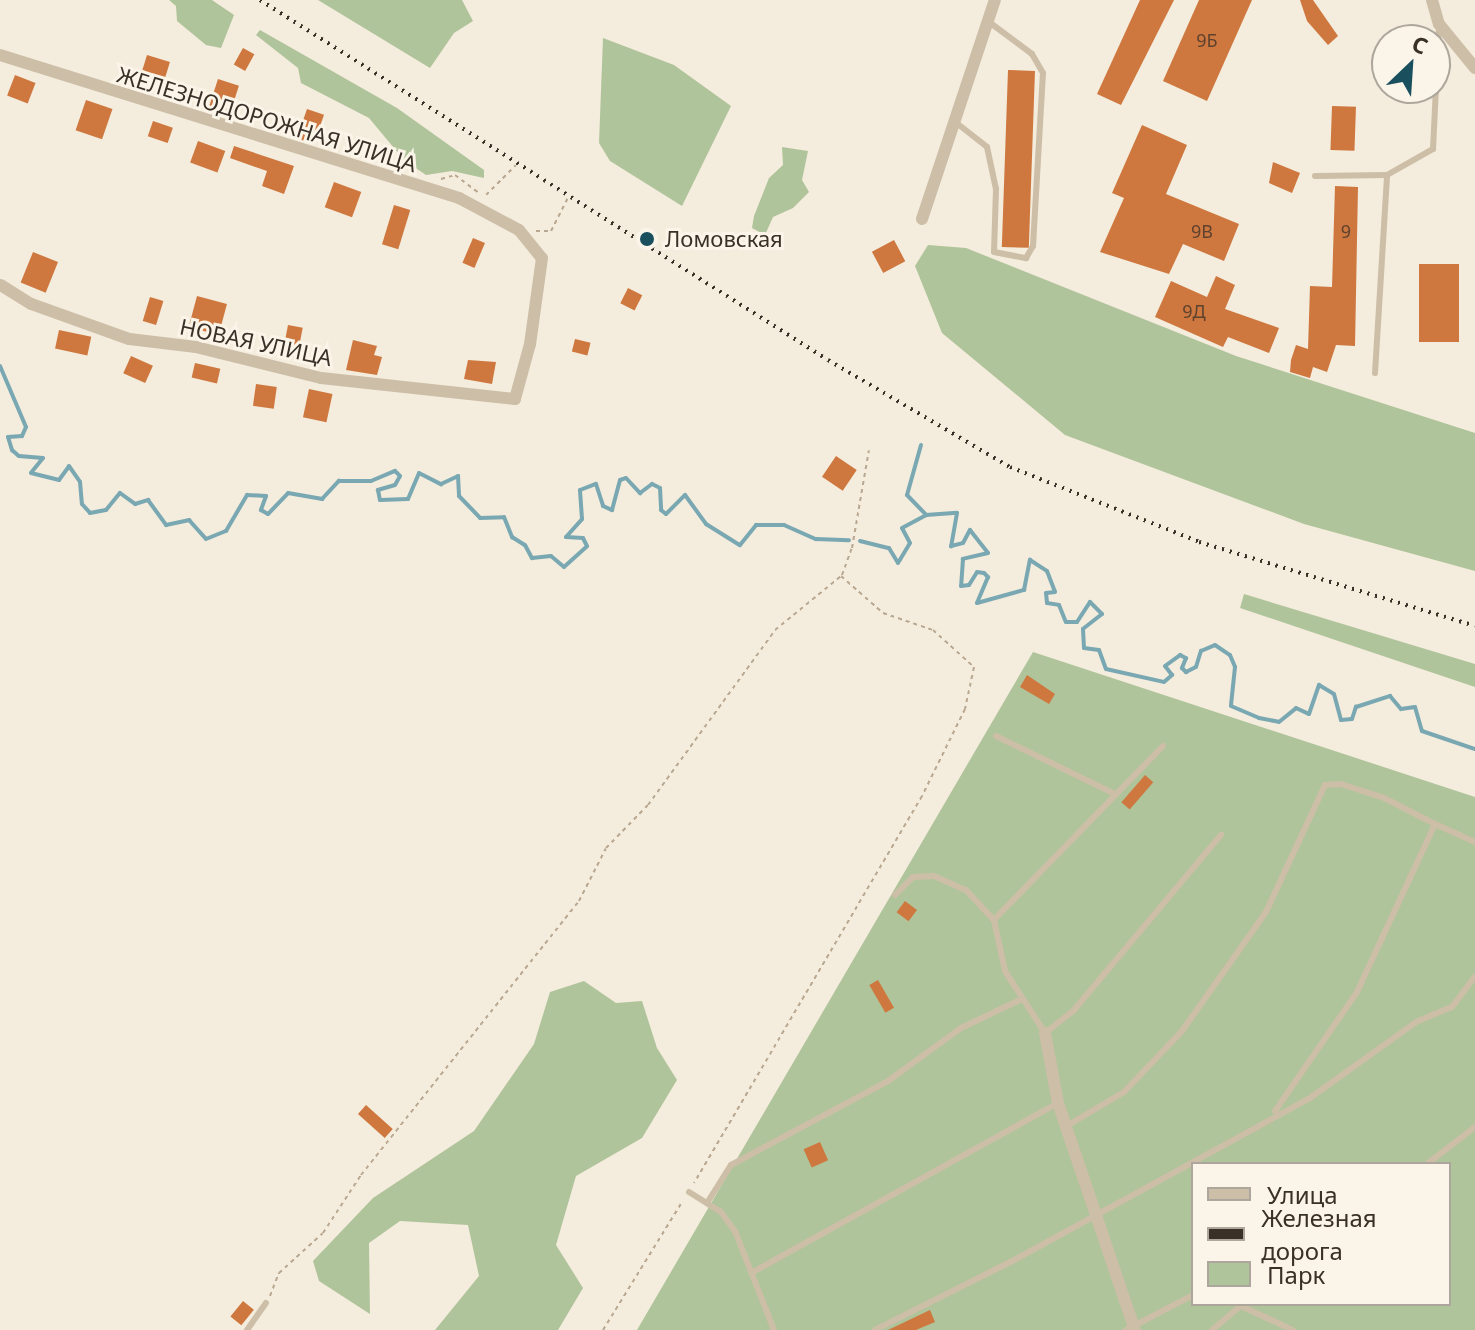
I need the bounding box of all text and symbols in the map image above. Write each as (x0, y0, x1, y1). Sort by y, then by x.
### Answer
north arrow (1371, 24, 1451, 104)
text: С (1408, 27, 1433, 61)
house number: 9Б (1196, 29, 1218, 51)
street label: ЖЕЛЕЗНОДОРОЖНАЯ УЛИЦА (114, 61, 420, 177)
house number: 9В (1191, 220, 1213, 242)
house number: 9 (1341, 220, 1351, 242)
place label: Ломовская (665, 226, 783, 252)
marker: Ломовская (636, 228, 658, 250)
house number: 9Д (1182, 300, 1206, 322)
street label: НОВАЯ УЛИЦА (177, 313, 335, 371)
legend (1191, 1162, 1451, 1306)
text: Улица (1267, 1178, 1338, 1211)
text: Железная дорога (1261, 1201, 1377, 1267)
text: Парк (1267, 1258, 1325, 1291)

